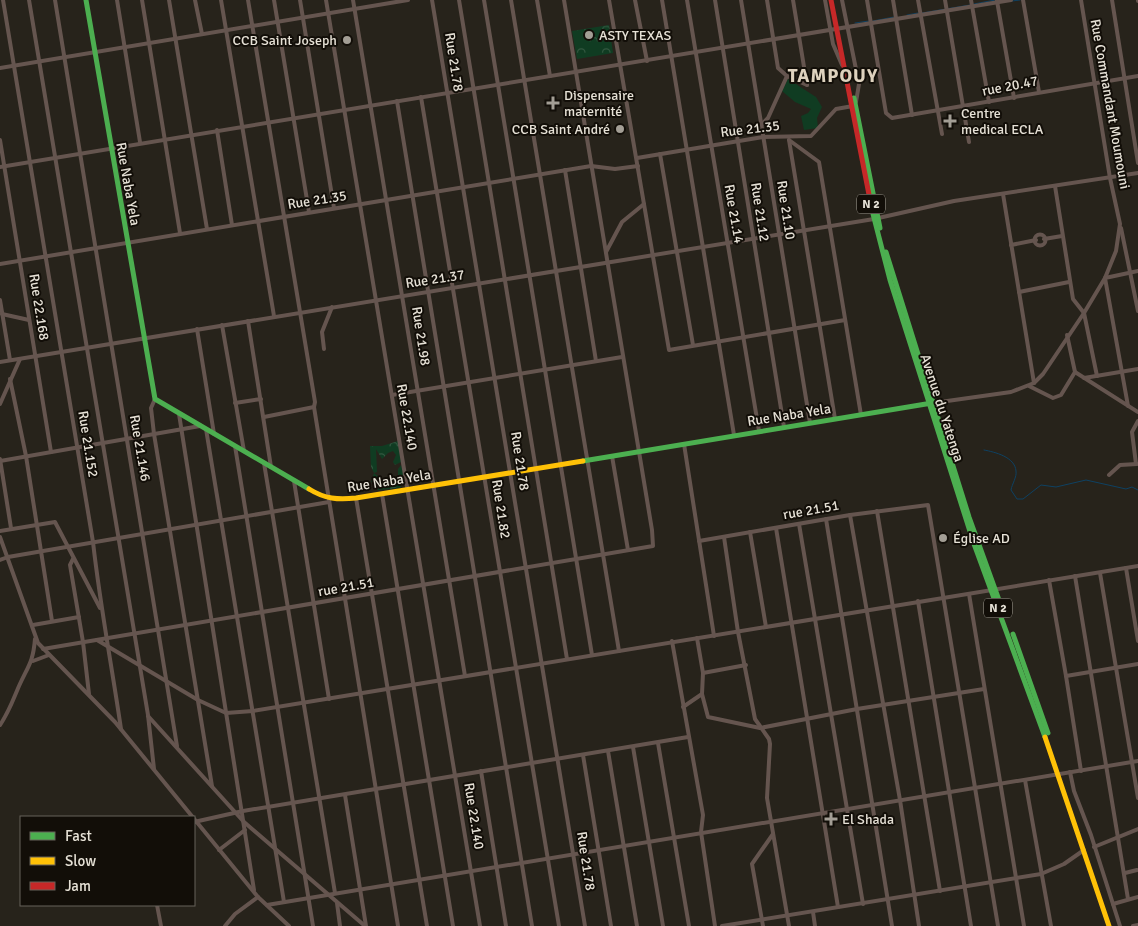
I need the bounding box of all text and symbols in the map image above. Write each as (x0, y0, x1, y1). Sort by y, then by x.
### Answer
street label: Rue Commandant Moumouni (1087, 18, 1133, 190)
place label: ASTY TEXAS (599, 27, 672, 44)
marker: ASTY TEXAS (583, 29, 595, 41)
street label: Rue 21.78 (441, 31, 467, 93)
place label: CCB Saint Joseph (233, 32, 337, 49)
marker: CCB Saint Joseph (341, 34, 353, 46)
district label: TAMPOUY (788, 64, 878, 88)
street label: rue 20.47 (981, 72, 1039, 100)
place label: Dispensaire maternité (564, 87, 634, 120)
marker: Dispensaire maternité (546, 96, 560, 110)
place label: Centre medical ECLA (961, 105, 1044, 138)
marker: Centre medical ECLA (943, 114, 957, 128)
street label: Rue 21.35 (719, 117, 781, 141)
place label: CCB Saint André (512, 121, 610, 138)
marker: CCB Saint André (614, 123, 626, 135)
street label: Rue Naba Yela (112, 141, 144, 227)
street label: Rue 21.10 (773, 179, 799, 241)
street label: Rue 21.12 (747, 181, 773, 243)
street label: Rue 21.14 (720, 183, 748, 245)
street label: Rue 21.35 (286, 187, 348, 213)
road number: N 2 (857, 194, 885, 213)
street label: Rue 21.37 (404, 266, 466, 292)
street label: Rue 22.168 (25, 272, 53, 342)
street label: Rue 21.98 (408, 305, 434, 367)
street label: Avenue du Yatenga (917, 352, 967, 464)
street label: Rue 22.140 (393, 382, 421, 452)
street label: Rue Naba Yela (746, 400, 832, 430)
street label: Rue 21.152 (74, 409, 102, 479)
street label: Rue 21.146 (126, 413, 154, 483)
street label: Rue 21.78 (507, 430, 533, 492)
street label: Rue Naba Yela (346, 466, 432, 496)
street label: Rue 21.82 (488, 478, 514, 540)
street label: rue 21.51 (782, 497, 840, 523)
place label: Église AD (953, 530, 1010, 547)
marker: Église AD (937, 532, 949, 544)
street label: rue 21.51 (317, 574, 375, 600)
road number: N 2 (984, 598, 1012, 618)
street label: Rue 22.140 (460, 781, 488, 851)
place label: El Shada (842, 811, 894, 828)
marker: El Shada (824, 812, 838, 826)
legend (20, 816, 195, 906)
text: Fast (65, 827, 92, 845)
street label: Rue 21.78 (573, 830, 599, 892)
text: Slow (65, 852, 96, 870)
text: Jam (65, 877, 91, 895)

